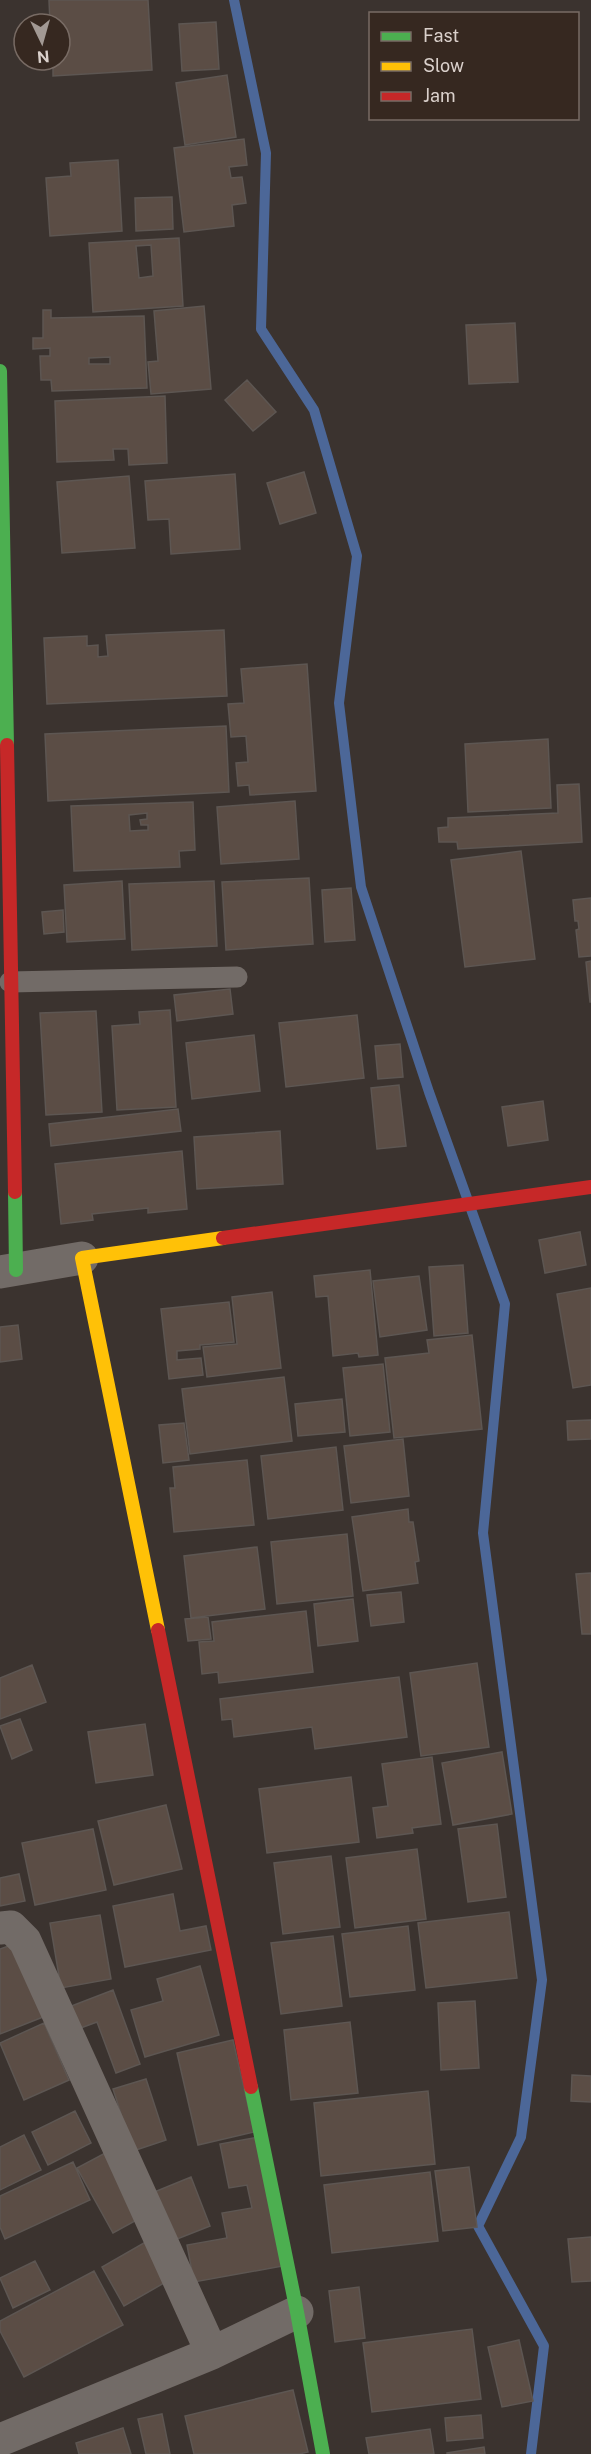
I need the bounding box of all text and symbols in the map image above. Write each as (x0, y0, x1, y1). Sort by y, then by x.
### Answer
north arrow (12, 12, 72, 72)
legend (369, 12, 579, 120)
text: Fast (423, 25, 459, 46)
text: N (36, 46, 50, 66)
text: Slow (423, 55, 464, 76)
text: Jam (423, 85, 456, 106)

